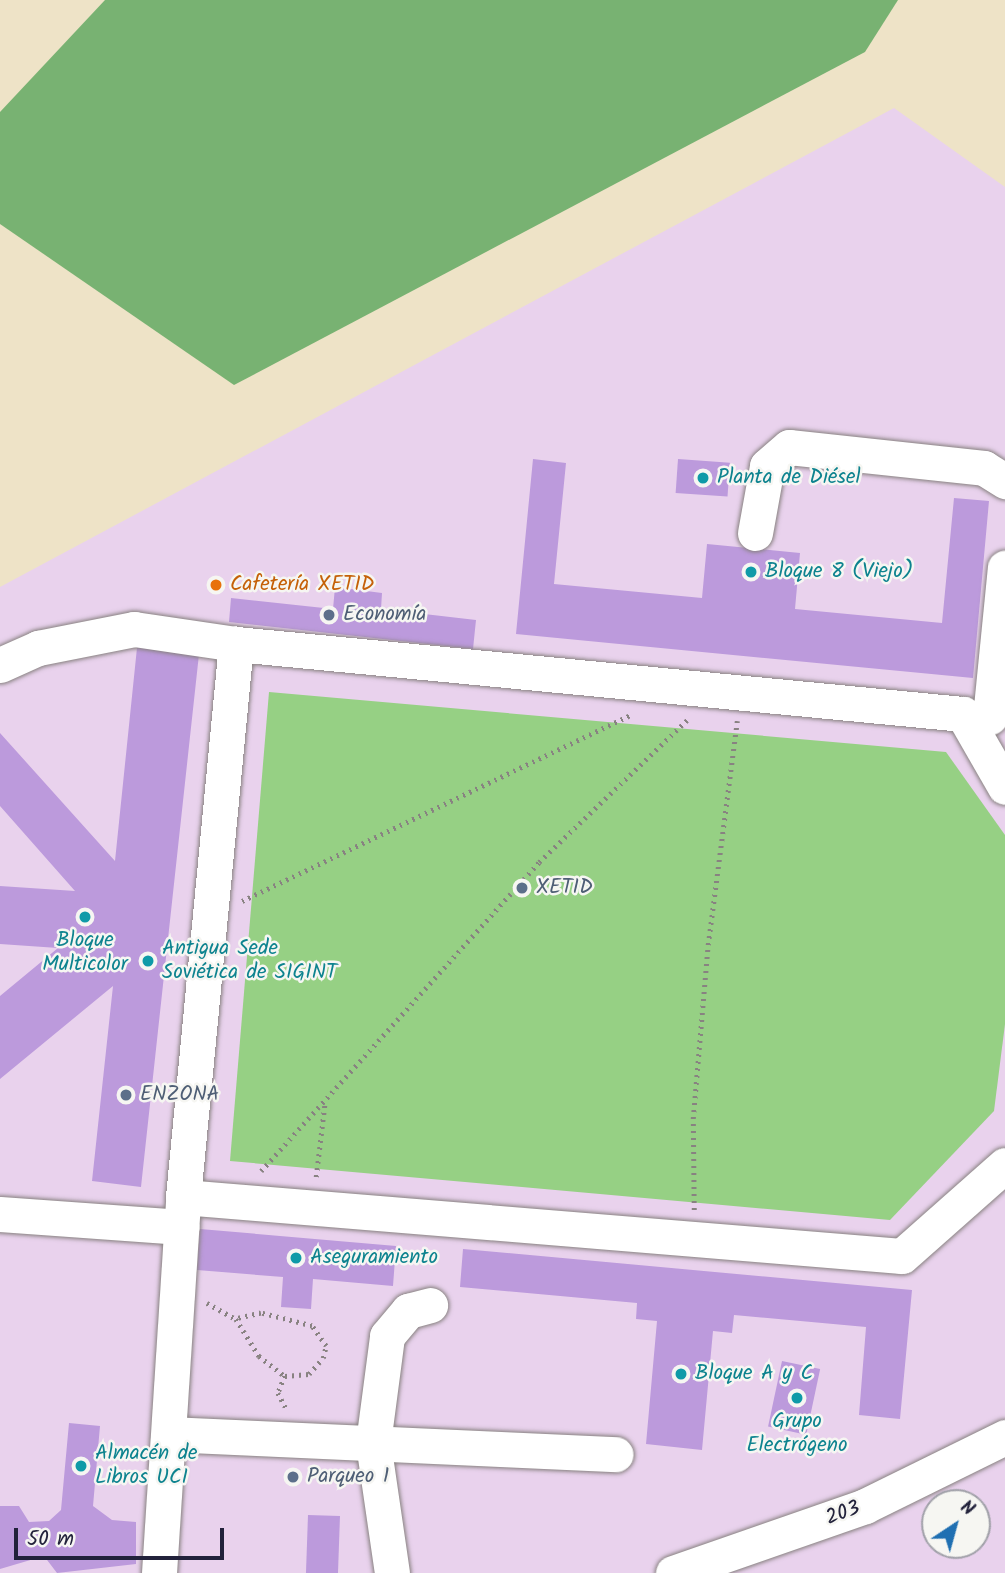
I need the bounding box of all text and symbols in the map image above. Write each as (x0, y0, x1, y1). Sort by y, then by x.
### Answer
place label: Planta de Diésel (717, 465, 861, 491)
marker: Planta de Diésel (695, 470, 711, 486)
place label: Bloque 8 (Viejo) (765, 559, 913, 585)
marker: Bloque 8 (Viejo) (743, 564, 759, 580)
place label: Cafetería XETID (230, 572, 374, 598)
marker: Cafetería XETID (208, 577, 224, 593)
place label: Economía (343, 602, 426, 628)
marker: Economía (321, 607, 337, 623)
place label: XETID (536, 875, 593, 901)
marker: XETID (514, 880, 530, 896)
marker: Bloque Multicolor (77, 909, 93, 925)
place label: Bloque Multicolor (42, 928, 128, 978)
place label: Antigua Sede Soviética de SIGINT (162, 936, 337, 986)
marker: Antigua Sede Soviética de SIGINT (140, 953, 156, 969)
place label: ENZONA (140, 1082, 219, 1108)
marker: ENZONA (118, 1087, 134, 1103)
place label: Aseguramiento (310, 1245, 438, 1271)
marker: Aseguramiento (288, 1250, 304, 1266)
place label: Bloque A y C (695, 1361, 813, 1387)
marker: Bloque A y C (673, 1366, 689, 1382)
marker: Grupo Electrógeno (789, 1390, 805, 1406)
place label: Grupo Electrógeno (747, 1409, 847, 1459)
place label: Almacén de Libros UCI (95, 1441, 198, 1491)
marker: Almacén de Libros UCI (73, 1458, 89, 1474)
place label: Parqueo 1 (307, 1464, 389, 1490)
marker: Parqueo 1 (285, 1469, 301, 1485)
north arrow (921, 1489, 991, 1559)
text: N (953, 1493, 981, 1524)
street label: 203 (822, 1496, 864, 1532)
scale bar (18, 1514, 228, 1558)
text: 50 m (27, 1523, 74, 1556)

